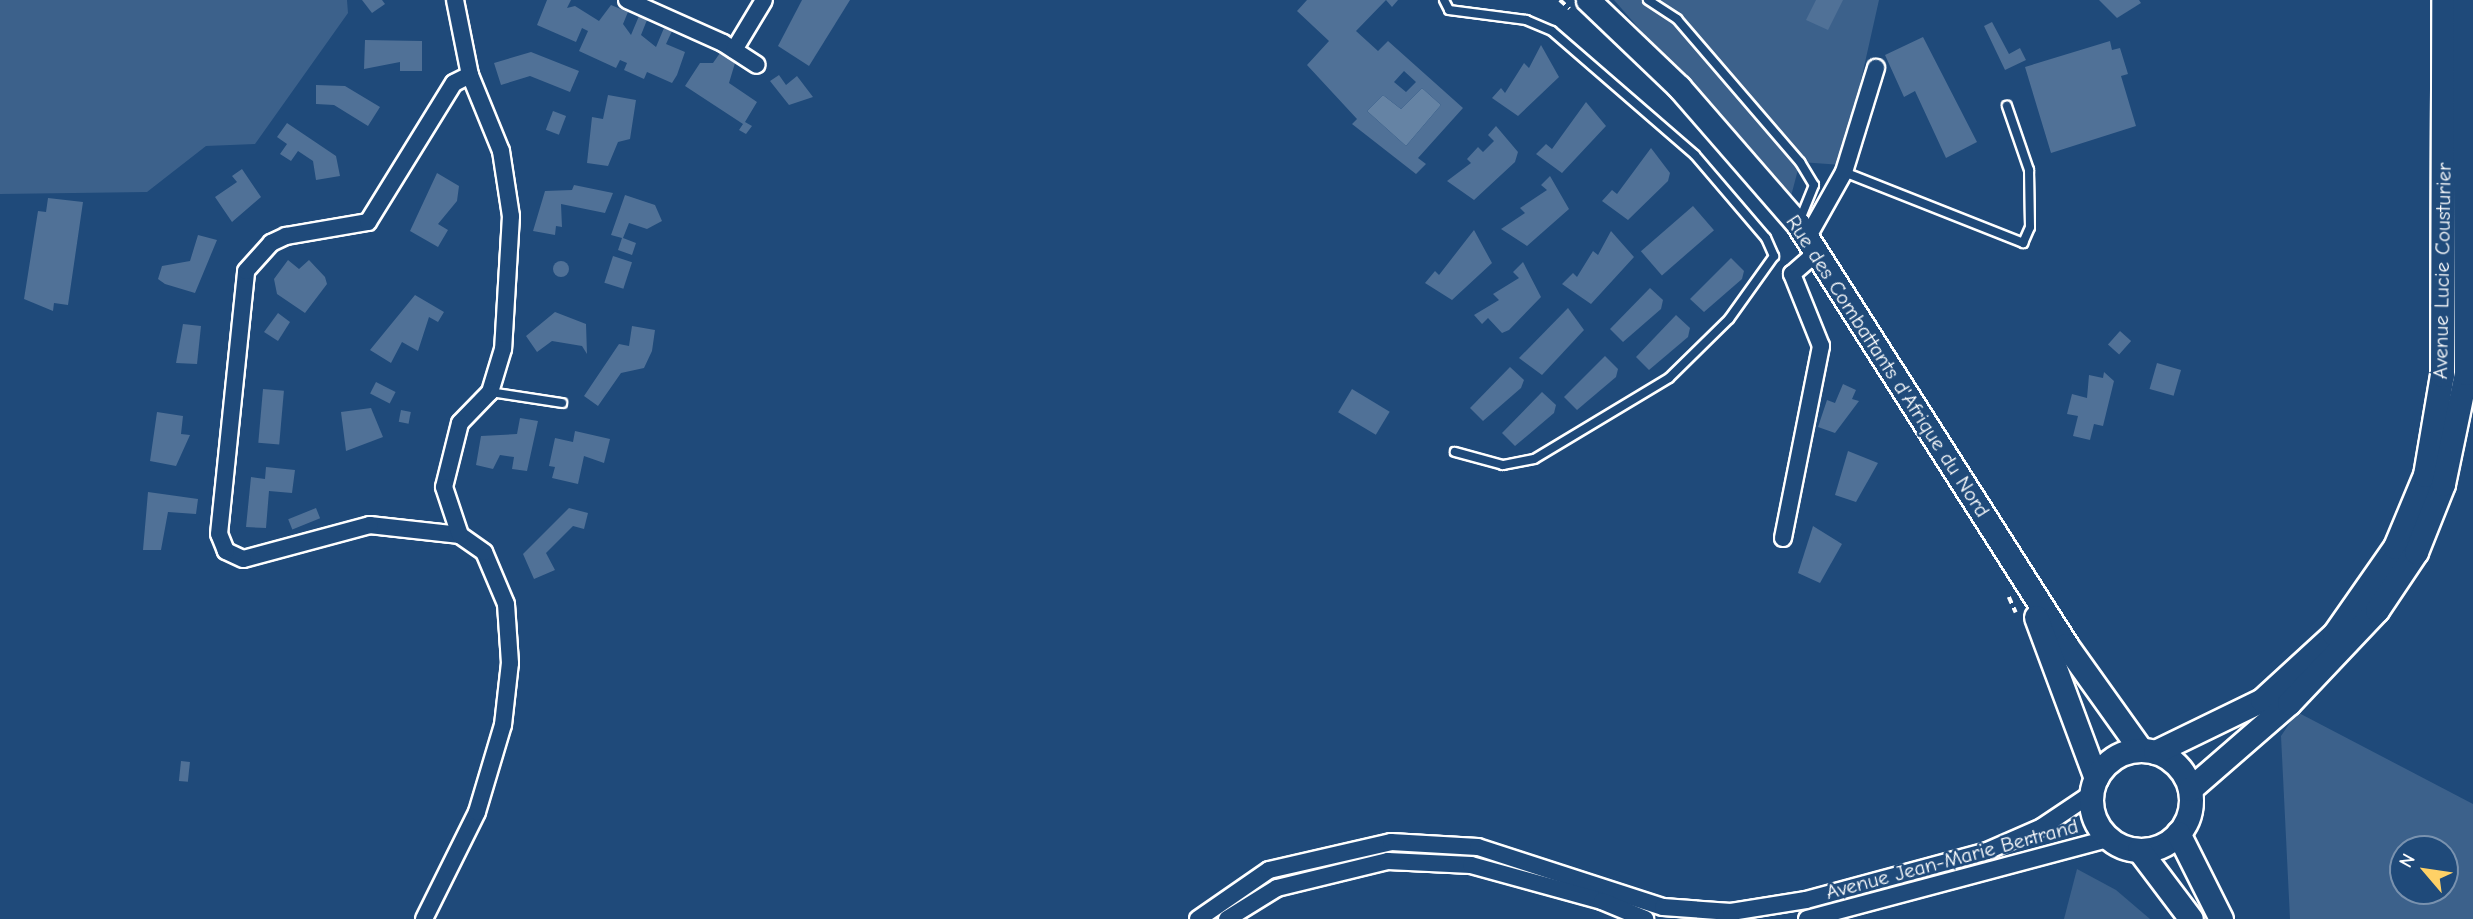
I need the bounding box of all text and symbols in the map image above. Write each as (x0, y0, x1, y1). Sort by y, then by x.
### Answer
street label: Avenue Lucie Cousturier (2428, 163, 2456, 379)
street label: Rue des Combattants d'Afrique du Nord (1781, 210, 1995, 522)
street label: Avenue Jean-Marie Bertrand (1823, 813, 2081, 905)
north arrow (2389, 835, 2459, 905)
text: N (2395, 850, 2420, 872)

